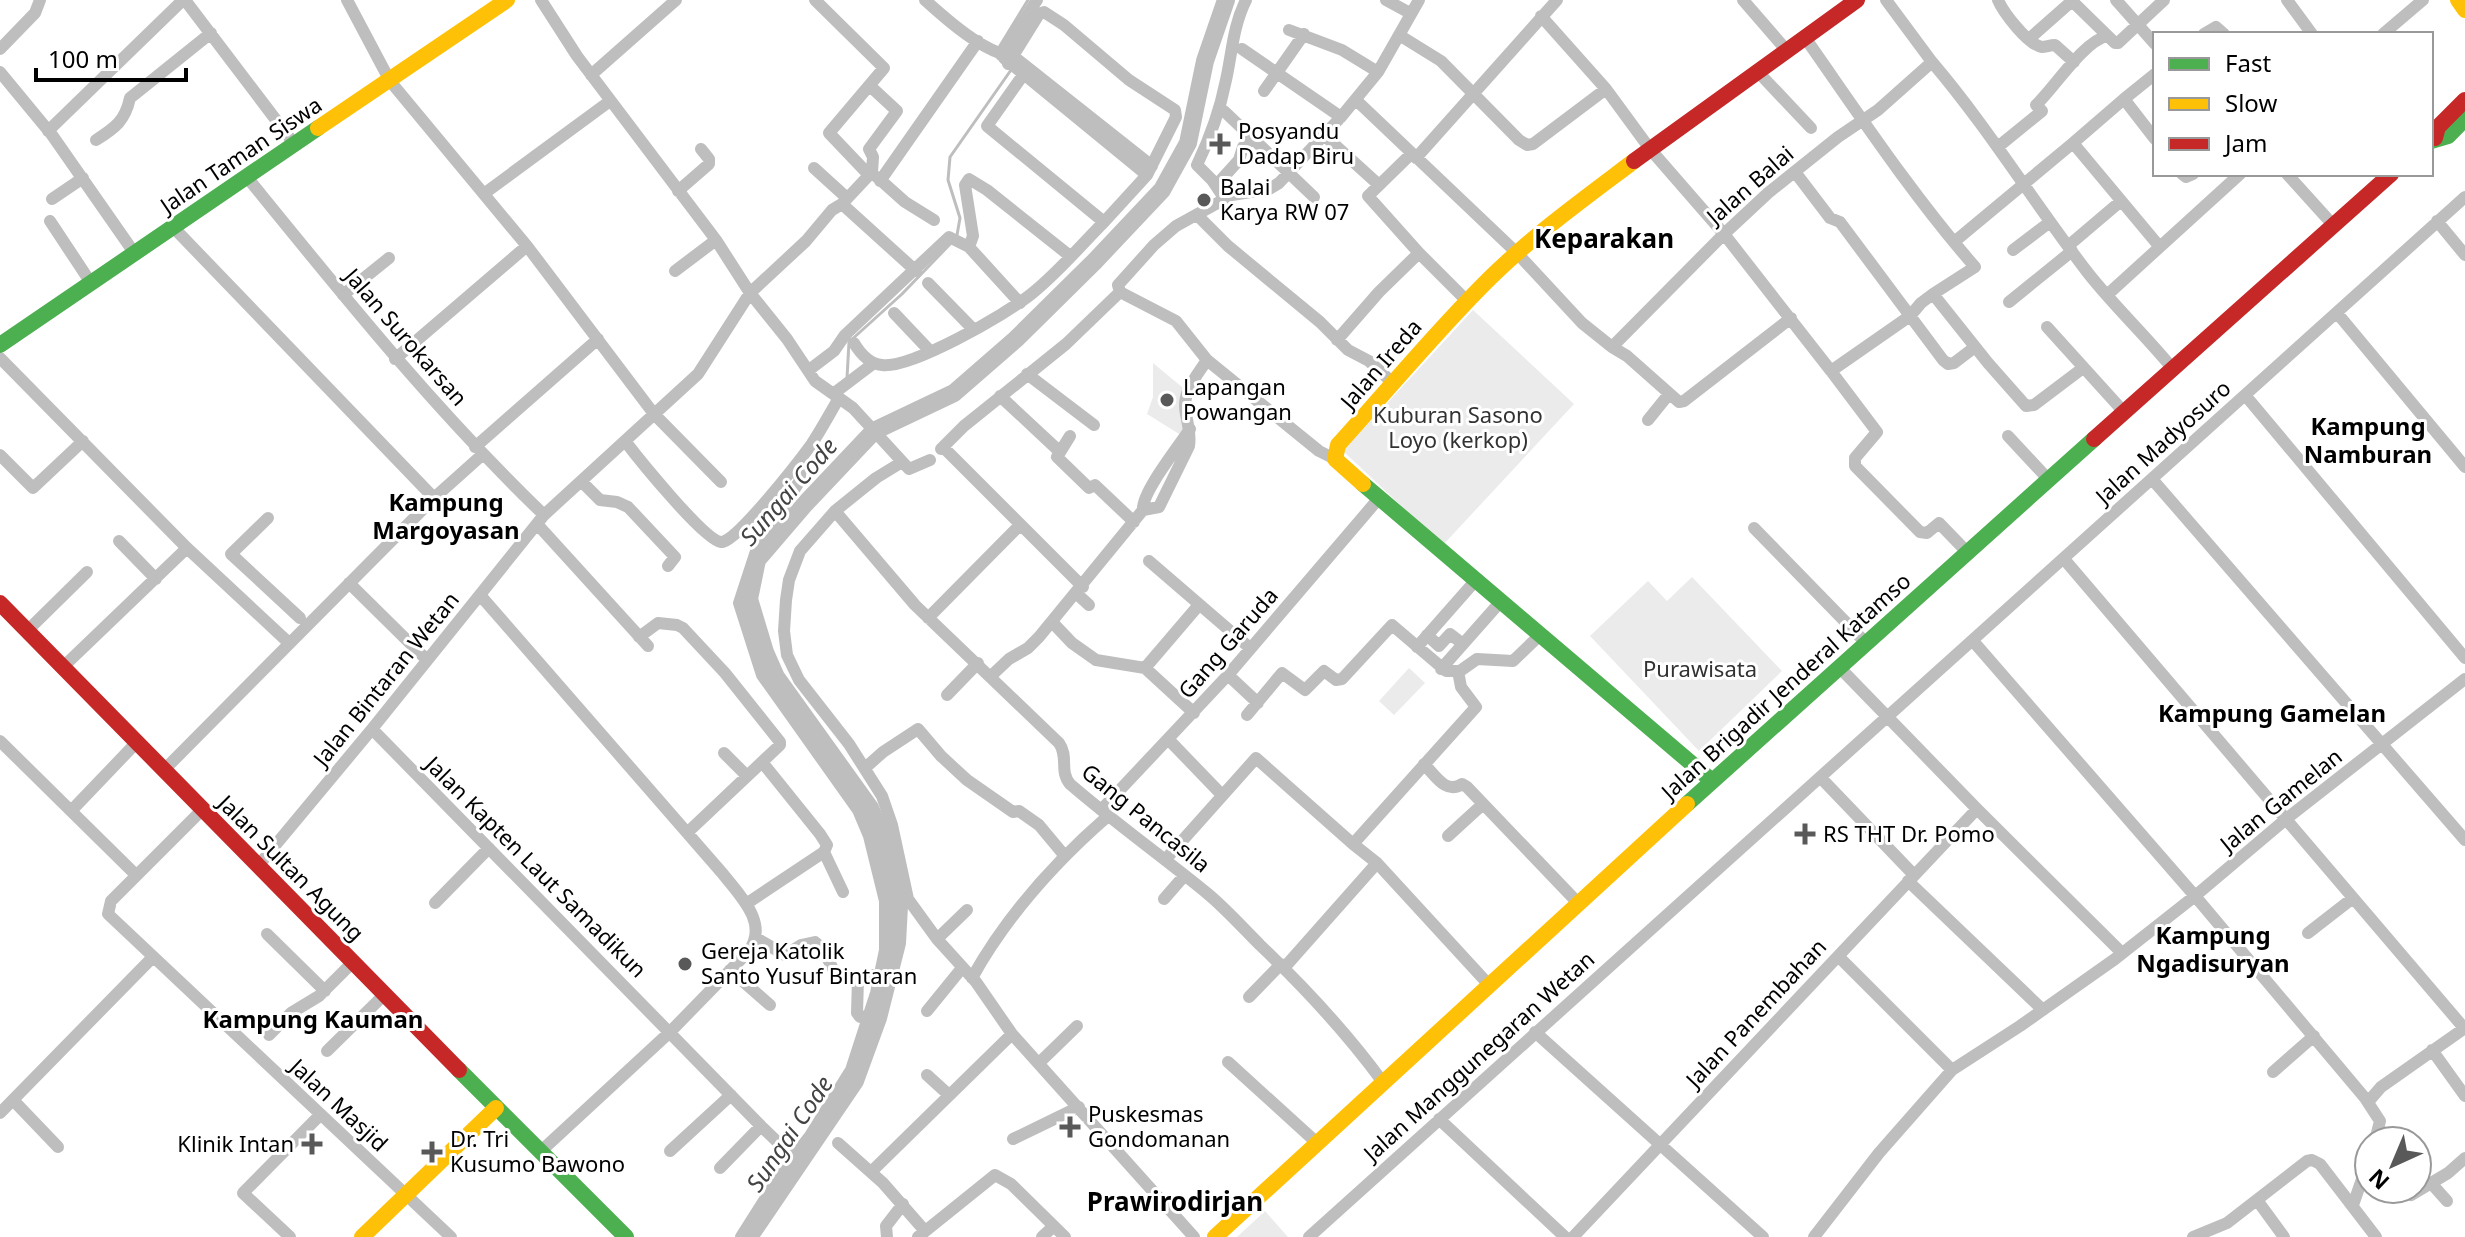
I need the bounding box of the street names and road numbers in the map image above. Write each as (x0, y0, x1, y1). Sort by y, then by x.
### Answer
street label: Jalan Taman Siswa (152, 89, 327, 220)
street label: Jalan Balai (1698, 138, 1799, 232)
street label: Jalan Surokarsan (337, 260, 475, 411)
street label: Jalan Ireda (1332, 312, 1428, 416)
street label: Jalan Madyosuro (2087, 373, 2236, 511)
street label: Jalan Brigadir Jenderal Katamso (1653, 565, 1916, 807)
street label: Gang Garuda (1171, 580, 1284, 704)
street label: Jalan Bintaran Wetan (304, 585, 465, 773)
street label: Jalan Gamelan (2212, 741, 2348, 859)
street label: Jalan Kapten Laut Samadikun (418, 748, 654, 983)
street label: Gang Pancasila (1076, 756, 1217, 878)
street label: Jalan Sultan Agung (211, 786, 371, 947)
street label: Jalan Panembahan (1677, 931, 1832, 1095)
street label: Jalan Manggunegaran Wetan (1355, 943, 1600, 1168)
street label: Jalan Masjid (283, 1050, 395, 1157)

